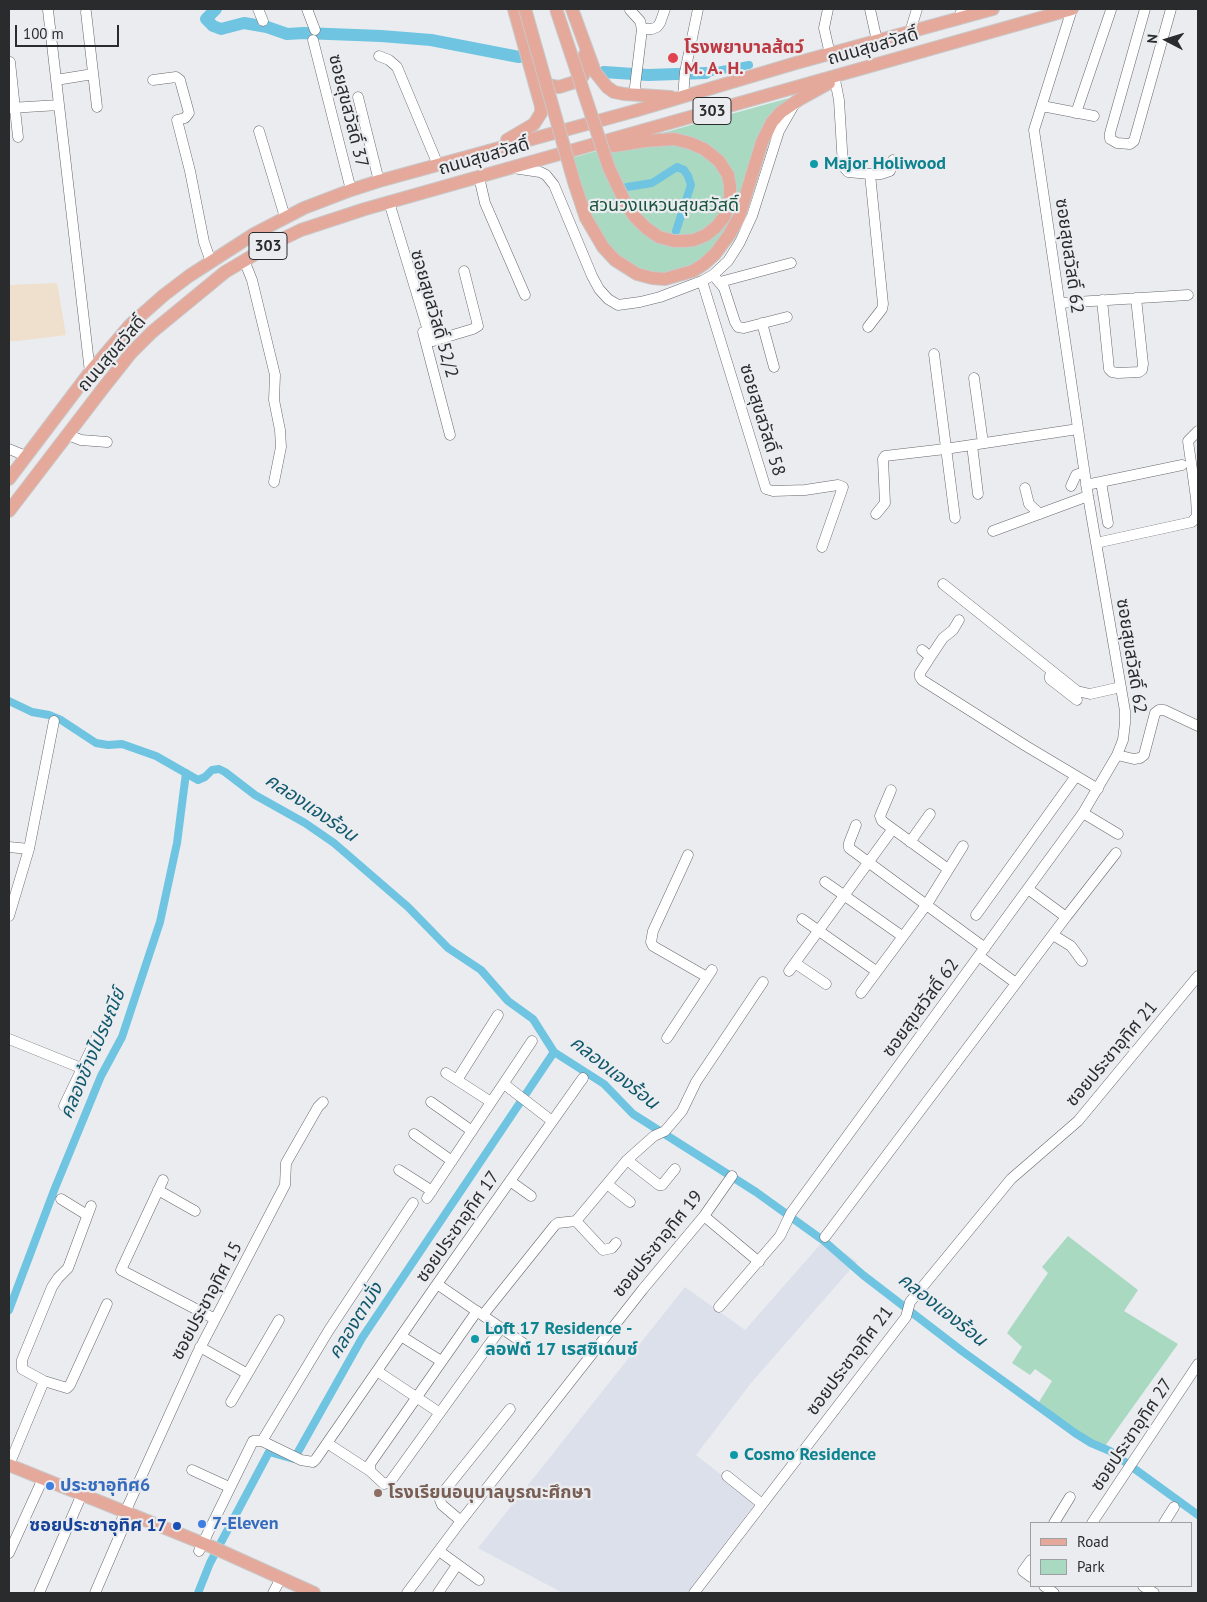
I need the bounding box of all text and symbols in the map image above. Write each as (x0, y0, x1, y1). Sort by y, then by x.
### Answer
scale bar (18, 15, 121, 47)
north arrow (1142, 15, 1192, 65)
text: 100 m (23, 24, 64, 43)
street label: ถนนสุขสวัสดิ์ (825, 24, 921, 70)
text: N (1143, 33, 1161, 44)
place label: โรงพยาบาลส้ตว์ M. A. H. (684, 37, 804, 80)
marker: โรงพยาบาลส้ตว์ M. A. H. (666, 51, 680, 65)
street label: ซอยสุขสวัสดิ์ 37 (323, 52, 373, 170)
road number: 303 (693, 98, 731, 124)
street label: ถนนสุขสวัสดิ์ (436, 134, 532, 180)
place label: Major Holiwood (824, 153, 946, 175)
marker: Major Holiwood (808, 158, 820, 170)
park label: สวนวงแหวนสุขสวัสดิ์ (589, 195, 739, 217)
street label: ซอยสุขสวัสดิ์ 62 (1050, 197, 1088, 315)
road number: 303 (249, 232, 287, 260)
street label: ซอยสุขสวัสดิ์ 52/2 (405, 247, 463, 381)
street label: ถนนสุขสวัสดิ์ (73, 312, 151, 396)
street label: ซอยสุขสวัสดิ์ 58 (735, 361, 789, 479)
street label: ซอยสุขสวัสดิ์ 62 (1111, 597, 1151, 715)
water label: คลองแจงร้อน (261, 769, 361, 847)
street label: ซอยสุขสวัสดิ์ 62 (878, 955, 964, 1061)
water label: คลองข้างไปรษณีย์ (55, 986, 131, 1122)
street label: ซอยประชาอุทิศ 21 (1062, 997, 1162, 1111)
water label: คลองแจงร้อน (565, 1031, 663, 1115)
street label: ซอยประชาอุทิศ 17 (412, 1167, 504, 1287)
street label: ซอยประชาอุทิศ 19 (608, 1186, 708, 1302)
street label: ซอยประชาอุทิศ 15 (167, 1238, 247, 1364)
water label: คลองแจงร้อน (893, 1268, 991, 1352)
water label: คลองตามั่ง (324, 1279, 388, 1363)
street label: ซอยประชาอุทิศ 21 (802, 1302, 898, 1420)
place label: Loft 17 Residence - ลอฟต์ 17 เรสซิเดนซ์ (485, 1318, 638, 1360)
marker: Loft 17 Residence - ลอฟต์ 17 เรสซิเดนซ์ (469, 1333, 481, 1345)
street label: ซอยประชาอุทิศ 27 (1086, 1375, 1178, 1495)
place label: Cosmo Residence (744, 1444, 876, 1466)
marker: Cosmo Residence (728, 1449, 740, 1461)
place label: ประชาอุทิศ6 (60, 1475, 150, 1497)
marker: ประชาอุทิศ6 (44, 1480, 56, 1492)
place label: โรงเรียนอนุบาลบูรณะศึกษา (388, 1482, 591, 1504)
marker: โรงเรียนอนุบาลบูรณะศึกษา (372, 1487, 384, 1499)
place label: 7-Eleven (212, 1513, 279, 1535)
place label: ซอยประชาอุทิศ 17 (29, 1515, 167, 1537)
marker: 7-Eleven (196, 1518, 208, 1530)
marker: ซอยประชาอุทิศ 17 (171, 1520, 183, 1532)
legend (1030, 1522, 1192, 1587)
text: Road (1077, 1532, 1109, 1551)
text: Park (1077, 1557, 1105, 1576)

